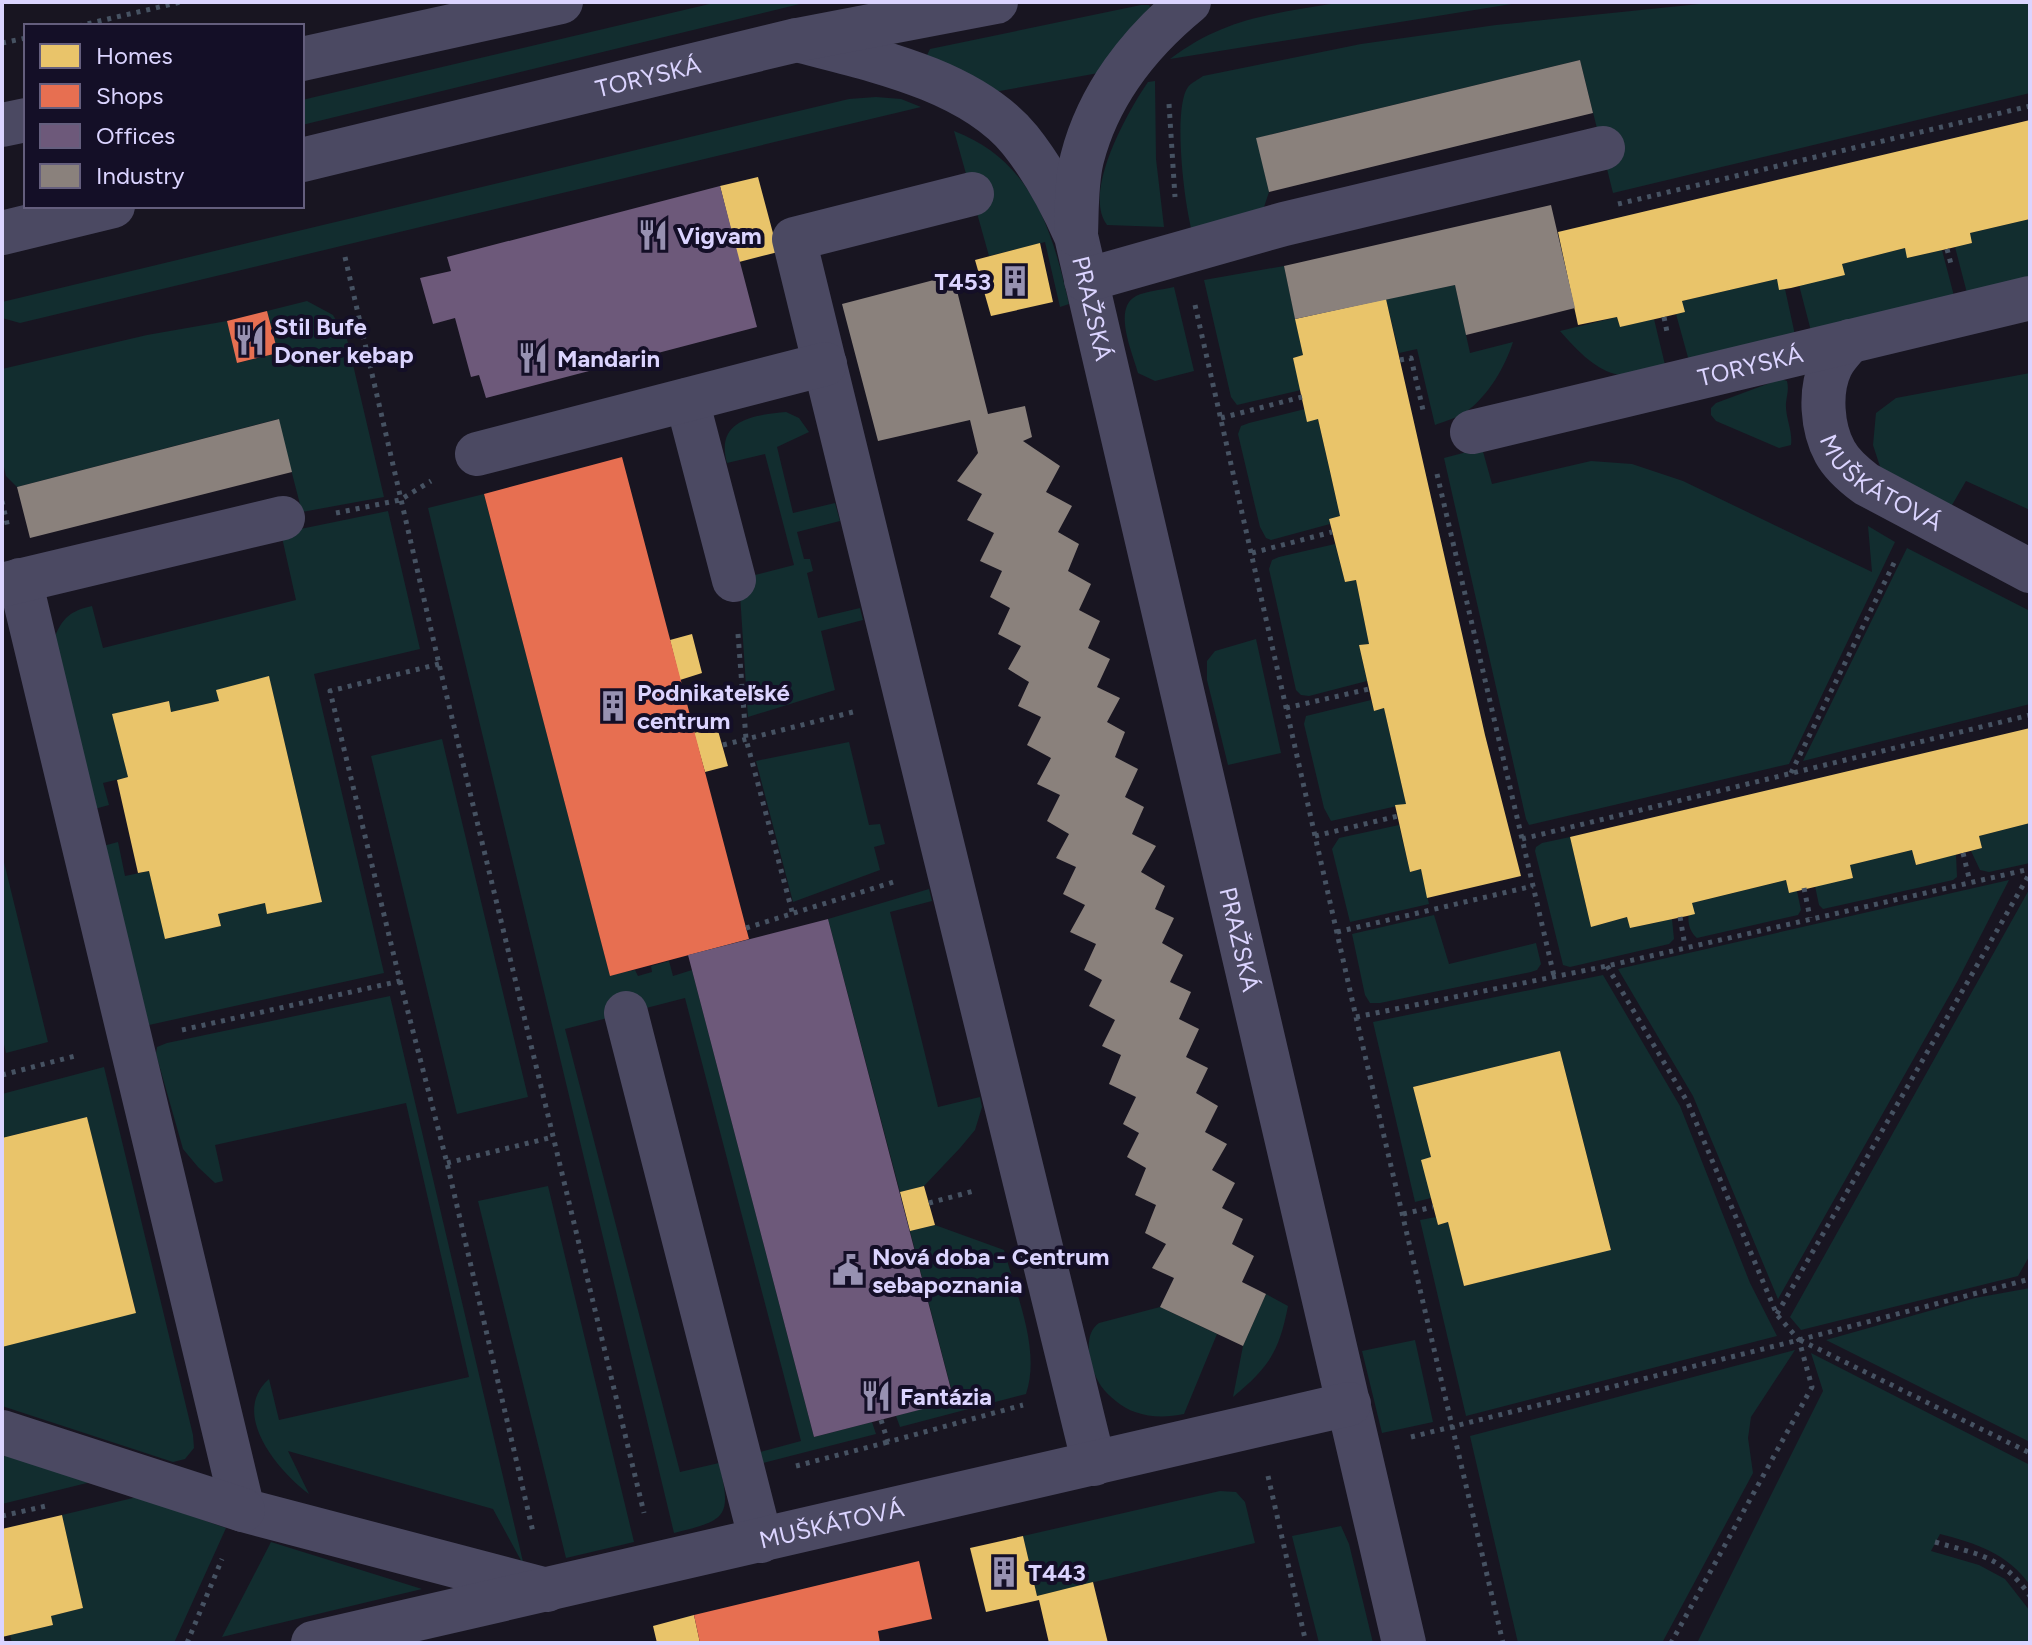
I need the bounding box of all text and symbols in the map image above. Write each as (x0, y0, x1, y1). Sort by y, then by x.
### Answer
legend (24, 24, 304, 208)
text: Homes (96, 41, 173, 70)
street label: TORYSKÁ (593, 49, 704, 103)
text: Shops (96, 81, 163, 110)
text: Offices (96, 121, 175, 150)
text: Industry (96, 161, 185, 190)
restaurant icon: Vigvam (636, 218, 670, 252)
place label: Vigvam (677, 221, 762, 250)
street label: PRAŽSKÁ (1067, 253, 1119, 364)
building icon: T453 (998, 264, 1032, 298)
place label: T453 (935, 267, 991, 296)
place label: Stil Bufe Doner kebap (274, 312, 414, 369)
restaurant icon: Stil Bufe Doner kebap (233, 323, 267, 357)
street label: TORYSKÁ (1695, 338, 1806, 392)
restaurant icon: Mandarin (516, 341, 550, 375)
place label: Mandarin (557, 344, 660, 373)
street label: MUŠKÁTOVÁ (1814, 430, 1948, 537)
place label: Podnikateľské centrum (637, 678, 790, 735)
building icon: Podnikateľské centrum (596, 689, 630, 723)
street label: PRAŽSKÁ (1214, 884, 1266, 995)
place label: Nová doba - Centrum sebapoznania (872, 1242, 1109, 1299)
public building icon: Nová doba - Centrum sebapoznania (831, 1253, 865, 1287)
restaurant icon: Fantázia (859, 1379, 893, 1413)
place label: Fantázia (900, 1382, 992, 1411)
street label: MUŠKÁTOVÁ (756, 1493, 907, 1554)
building icon: T443 (987, 1555, 1021, 1589)
place label: T443 (1028, 1558, 1086, 1587)

